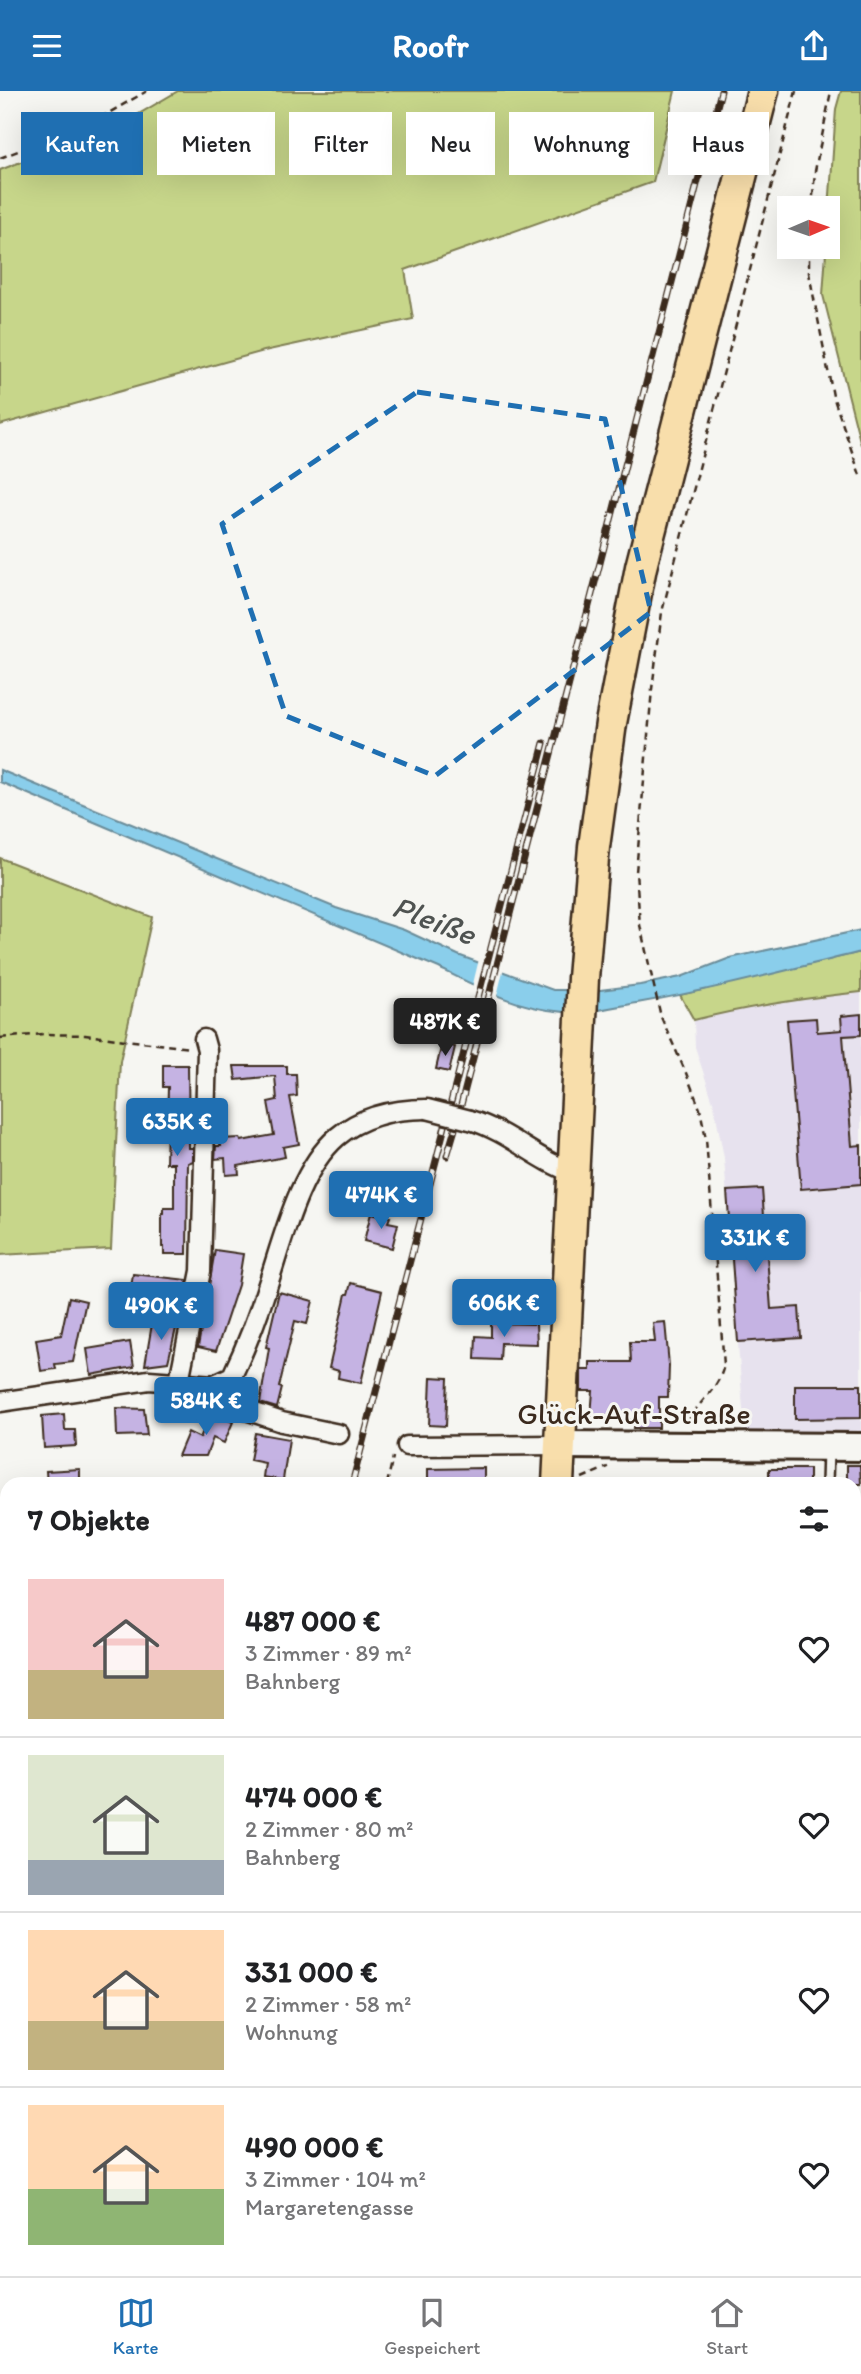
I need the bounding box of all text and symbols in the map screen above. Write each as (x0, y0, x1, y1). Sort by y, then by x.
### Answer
icon: menu (28, 27, 66, 65)
text: Roofr (393, 27, 468, 65)
icon: share (795, 27, 833, 65)
chip: Kaufen (21, 112, 143, 175)
chip: Mieten (157, 112, 275, 175)
chip: Filter (289, 112, 392, 175)
chip: Neu (406, 112, 495, 175)
chip: Wohnung (509, 112, 654, 175)
chip: Haus (668, 112, 769, 175)
north arrow (777, 196, 840, 259)
map controls (777, 196, 840, 259)
water label: Pleiße (387, 887, 482, 954)
pin: 487K € (388, 999, 502, 1058)
text: 487K € (410, 1007, 480, 1035)
pin: 635K € (120, 1098, 234, 1158)
text: 635K € (142, 1107, 212, 1135)
pin: 474K € (324, 1171, 438, 1231)
text: 474K € (345, 1180, 417, 1208)
pin: 331K € (698, 1215, 812, 1274)
text: 331K € (721, 1223, 789, 1251)
pin: 606K € (447, 1279, 561, 1339)
pin: 490K € (104, 1283, 218, 1342)
text: 606K € (468, 1288, 540, 1316)
text: 490K € (124, 1291, 198, 1319)
pin: 584K € (149, 1377, 263, 1437)
text: 584K € (170, 1386, 242, 1414)
street label: Glück-Auf-Straße (517, 1395, 751, 1432)
icon: filters (795, 1500, 833, 1538)
text: 7 Objekte (28, 1501, 150, 1538)
text: 487 000 € (245, 1602, 380, 1639)
icon: home (84, 1607, 168, 1691)
icon: heart (795, 1630, 833, 1668)
text: 3 Zimmer · 89 m² (245, 1639, 412, 1667)
text: Bahnberg (245, 1667, 340, 1695)
text: 474 000 € (245, 1778, 382, 1815)
icon: home (84, 1783, 168, 1867)
icon: heart (795, 1806, 833, 1844)
text: 2 Zimmer · 80 m² (245, 1815, 414, 1843)
text: Bahnberg (245, 1843, 340, 1871)
text: 331 000 € (245, 1953, 378, 1990)
icon: home (84, 1958, 168, 2042)
icon: heart (795, 1981, 833, 2019)
text: 2 Zimmer · 58 m² (245, 1990, 411, 2018)
text: Wohnung (245, 2018, 338, 2046)
text: 490 000 € (245, 2128, 383, 2165)
icon: home (84, 2133, 168, 2217)
icon: heart (795, 2156, 833, 2194)
text: 3 Zimmer · 104 m² (245, 2165, 426, 2193)
text: Margaretengasse (245, 2193, 414, 2221)
tab: Karte (113, 2294, 159, 2359)
tab: Gespeichert (384, 2294, 481, 2359)
tab: Start (706, 2294, 748, 2359)

